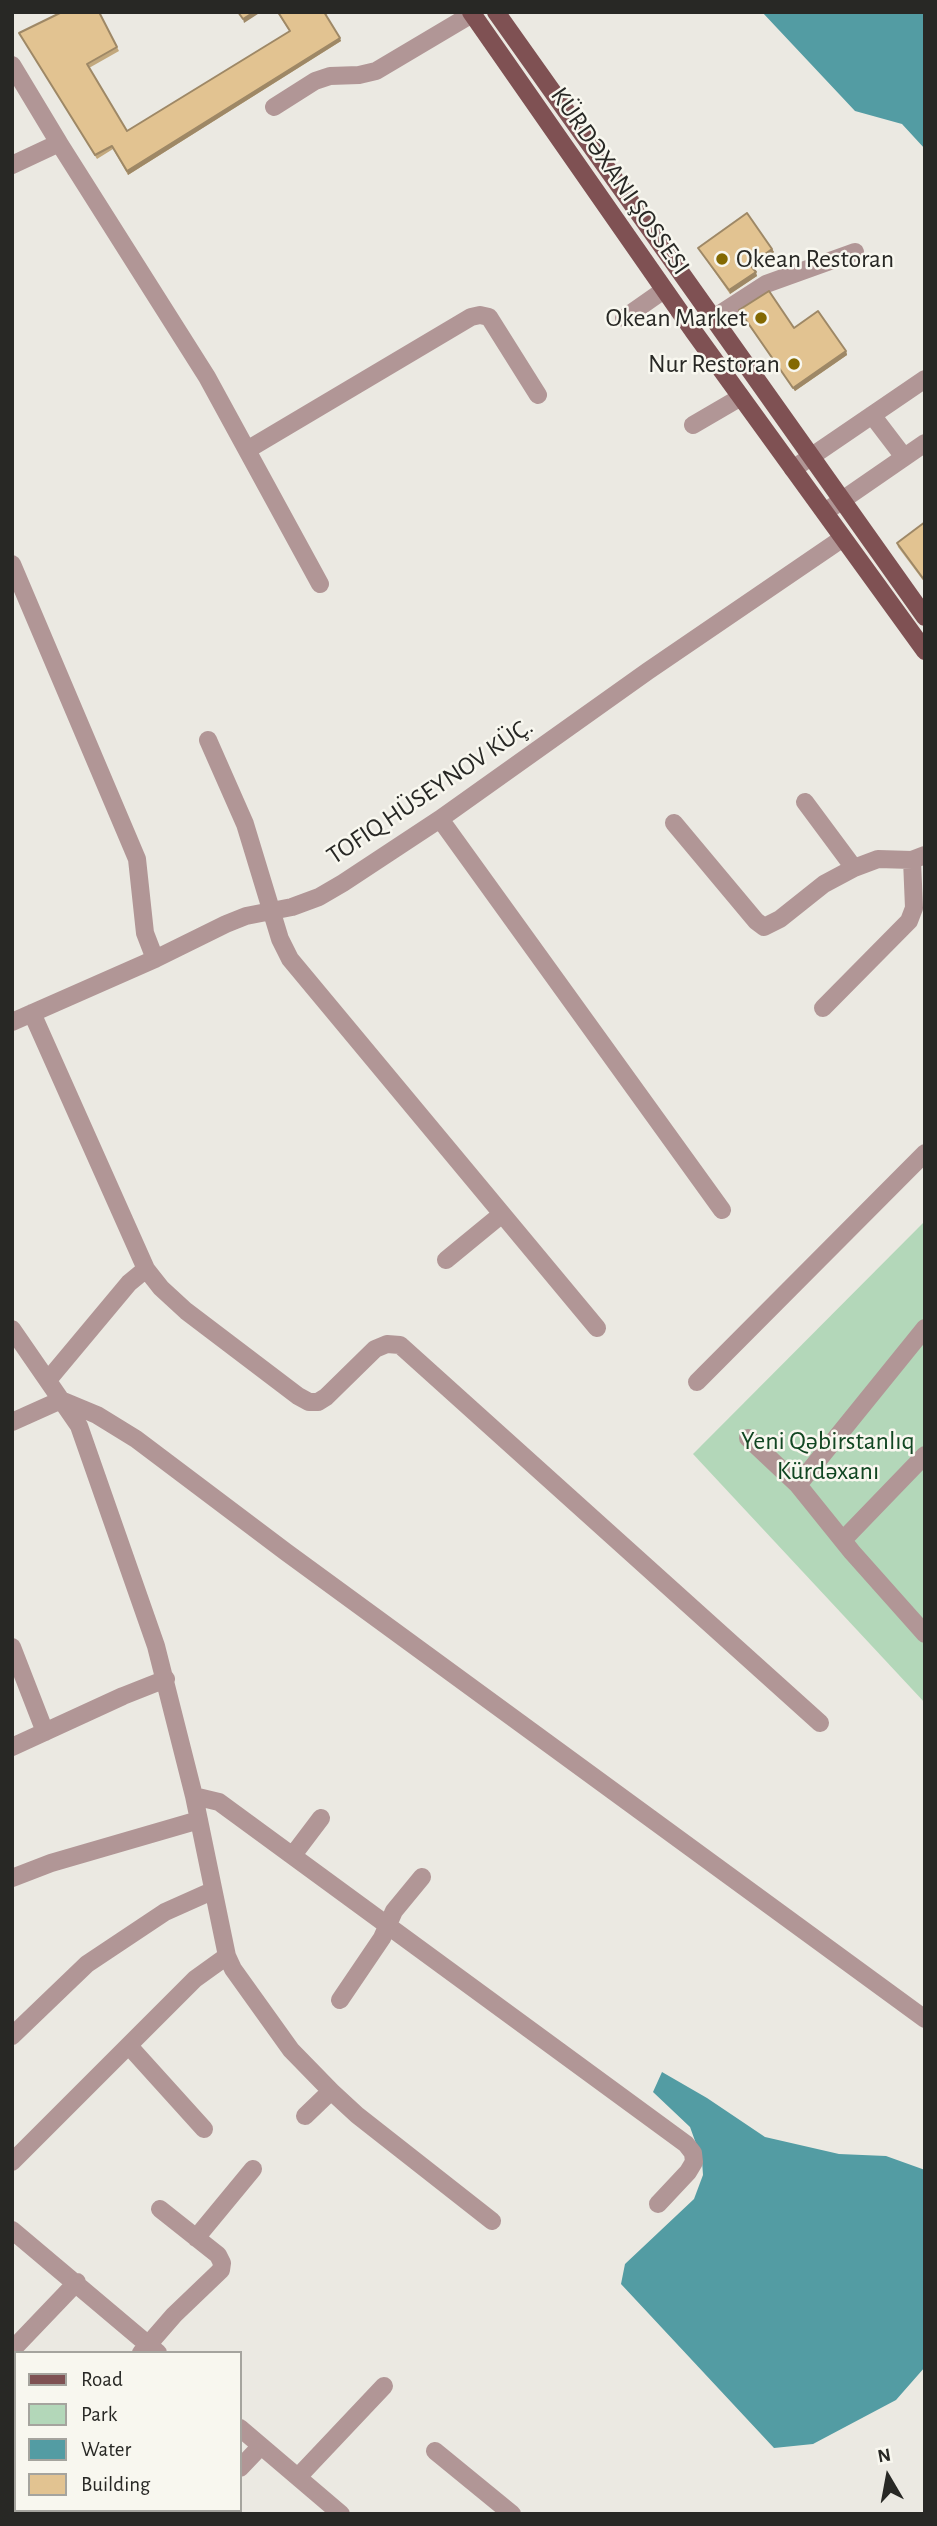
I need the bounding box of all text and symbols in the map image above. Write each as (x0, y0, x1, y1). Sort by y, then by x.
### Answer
street label: KÜRDƏXANI ŞOSSESI (544, 81, 696, 281)
place label: Okean Restoran (736, 243, 894, 275)
marker: Okean Restoran (714, 251, 730, 267)
place label: Okean Market (605, 302, 747, 334)
marker: Okean Market (753, 310, 769, 326)
place label: Nur Restoran (648, 348, 780, 380)
marker: Nur Restoran (786, 356, 802, 372)
street label: TOFIQ HÜSEYNOV KÜÇ. (321, 710, 539, 872)
park label: Yeni Qəbirstanlıq Kürdəxanı (741, 1425, 915, 1486)
legend (14, 2351, 242, 2512)
text: Road (81, 2369, 123, 2390)
text: Park (81, 2404, 117, 2425)
text: Water (81, 2439, 131, 2460)
north arrow (853, 2442, 923, 2512)
text: N (876, 2445, 892, 2466)
text: Building (81, 2474, 150, 2495)

